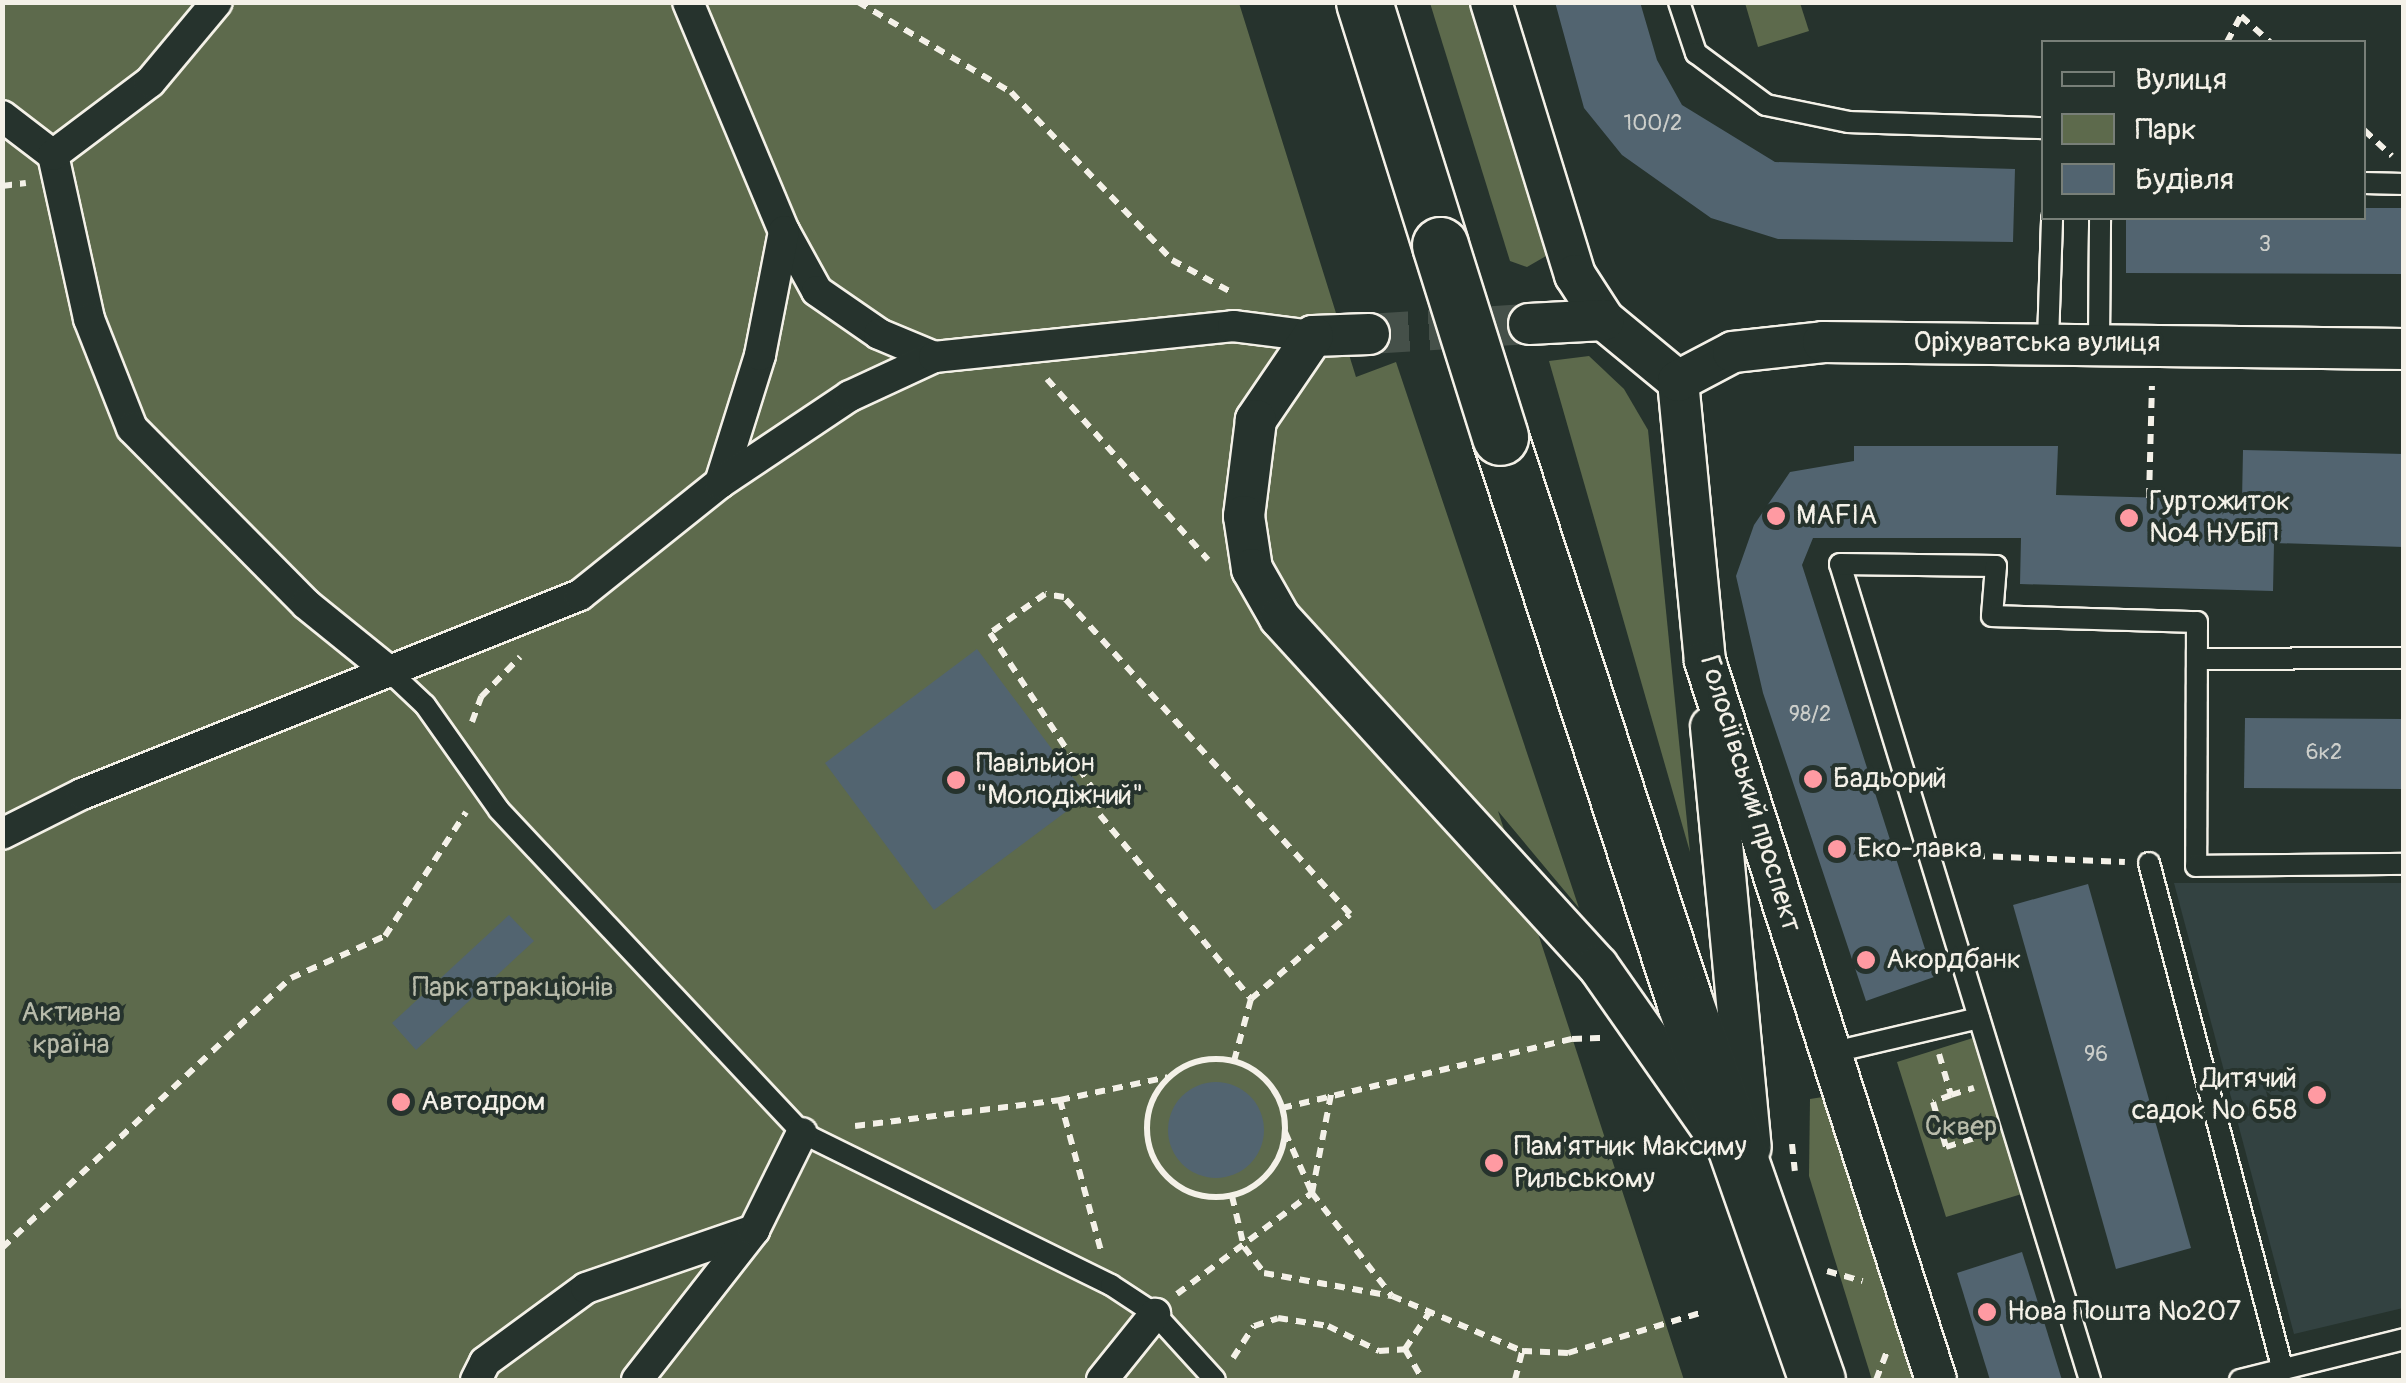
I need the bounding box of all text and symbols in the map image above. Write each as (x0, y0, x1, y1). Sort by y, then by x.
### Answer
legend (2041, 40, 2366, 220)
text: Вулиця (2135, 61, 2227, 98)
house number: 100/2 (1624, 111, 1682, 137)
text: Парк (2135, 111, 2197, 148)
text: Будівля (2135, 161, 2234, 198)
house number: 3 (2259, 232, 2271, 258)
street label: Оріхуватська вулиця (1913, 326, 2161, 360)
place label: Гуртожиток №4 НУБіП (2149, 485, 2291, 551)
place label: MAFIA (1796, 499, 1877, 533)
marker: MAFIA (1765, 505, 1787, 527)
marker: Гуртожиток №4 НУБіП (2118, 507, 2140, 529)
street label: Голосіївський проспект (1692, 652, 1808, 936)
house number: 98/2 (1789, 702, 1831, 728)
house number: 6к2 (2306, 740, 2342, 766)
place label: Павільйон "Молодіжний" (976, 747, 1143, 813)
place label: Бадьорий (1833, 762, 1947, 796)
marker: Бадьорий (1802, 768, 1824, 790)
marker: Павільйон "Молодіжний" (945, 769, 967, 791)
place label: Еко-лавка (1857, 832, 1982, 866)
marker: Еко-лавка (1826, 838, 1848, 860)
place label: Акордбанк (1886, 943, 2021, 977)
marker: Акордбанк (1855, 949, 1877, 971)
park label: Парк атракціонів (412, 971, 614, 1005)
park label: Активна країна (21, 996, 121, 1062)
house number: 96 (2084, 1042, 2108, 1068)
place label: Дитячий садок № 658 (2132, 1062, 2297, 1128)
marker: Дитячий садок № 658 (2306, 1084, 2328, 1106)
place label: Автодром (421, 1085, 546, 1119)
marker: Автодром (390, 1091, 412, 1113)
park label: Сквер (1925, 1110, 1997, 1144)
place label: Пам'ятник Максиму Рильському (1514, 1130, 1747, 1196)
marker: Пам'ятник Максиму Рильському (1483, 1152, 1505, 1174)
place label: Нова Пошта №207 (2007, 1295, 2241, 1329)
marker: Нова Пошта №207 (1976, 1301, 1998, 1323)

